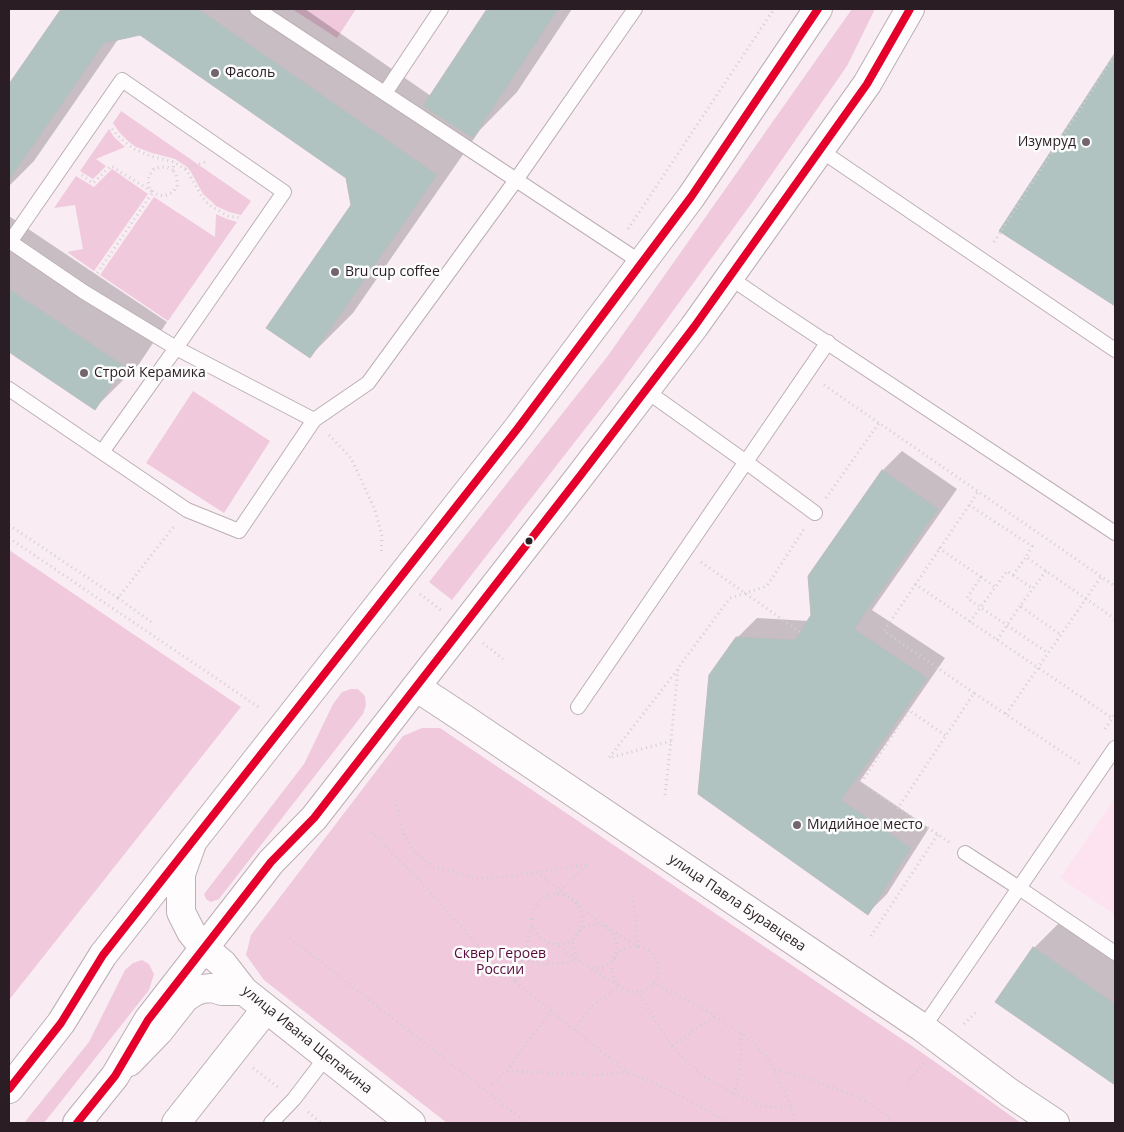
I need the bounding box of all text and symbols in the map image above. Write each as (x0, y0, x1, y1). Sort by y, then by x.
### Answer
place label: Фасоль (225, 65, 275, 81)
marker: Фасоль (209, 67, 221, 79)
place label: Изумруд (1018, 134, 1076, 150)
marker: Изумруд (1080, 136, 1092, 148)
place label: Bru cup coffee (345, 264, 440, 280)
marker: Bru cup coffee (329, 266, 341, 278)
place label: Строй Керамика (94, 365, 206, 381)
marker: Строй Керамика (78, 367, 90, 379)
unlabelled marker (524, 536, 534, 546)
place label: Мидийное место (807, 817, 923, 833)
marker: Мидийное место (791, 819, 803, 831)
street label: улица Павла Буравцева (665, 851, 809, 955)
park label: Сквер Героев России (454, 946, 546, 979)
street label: улица Ивана Щепакина (239, 982, 375, 1098)

